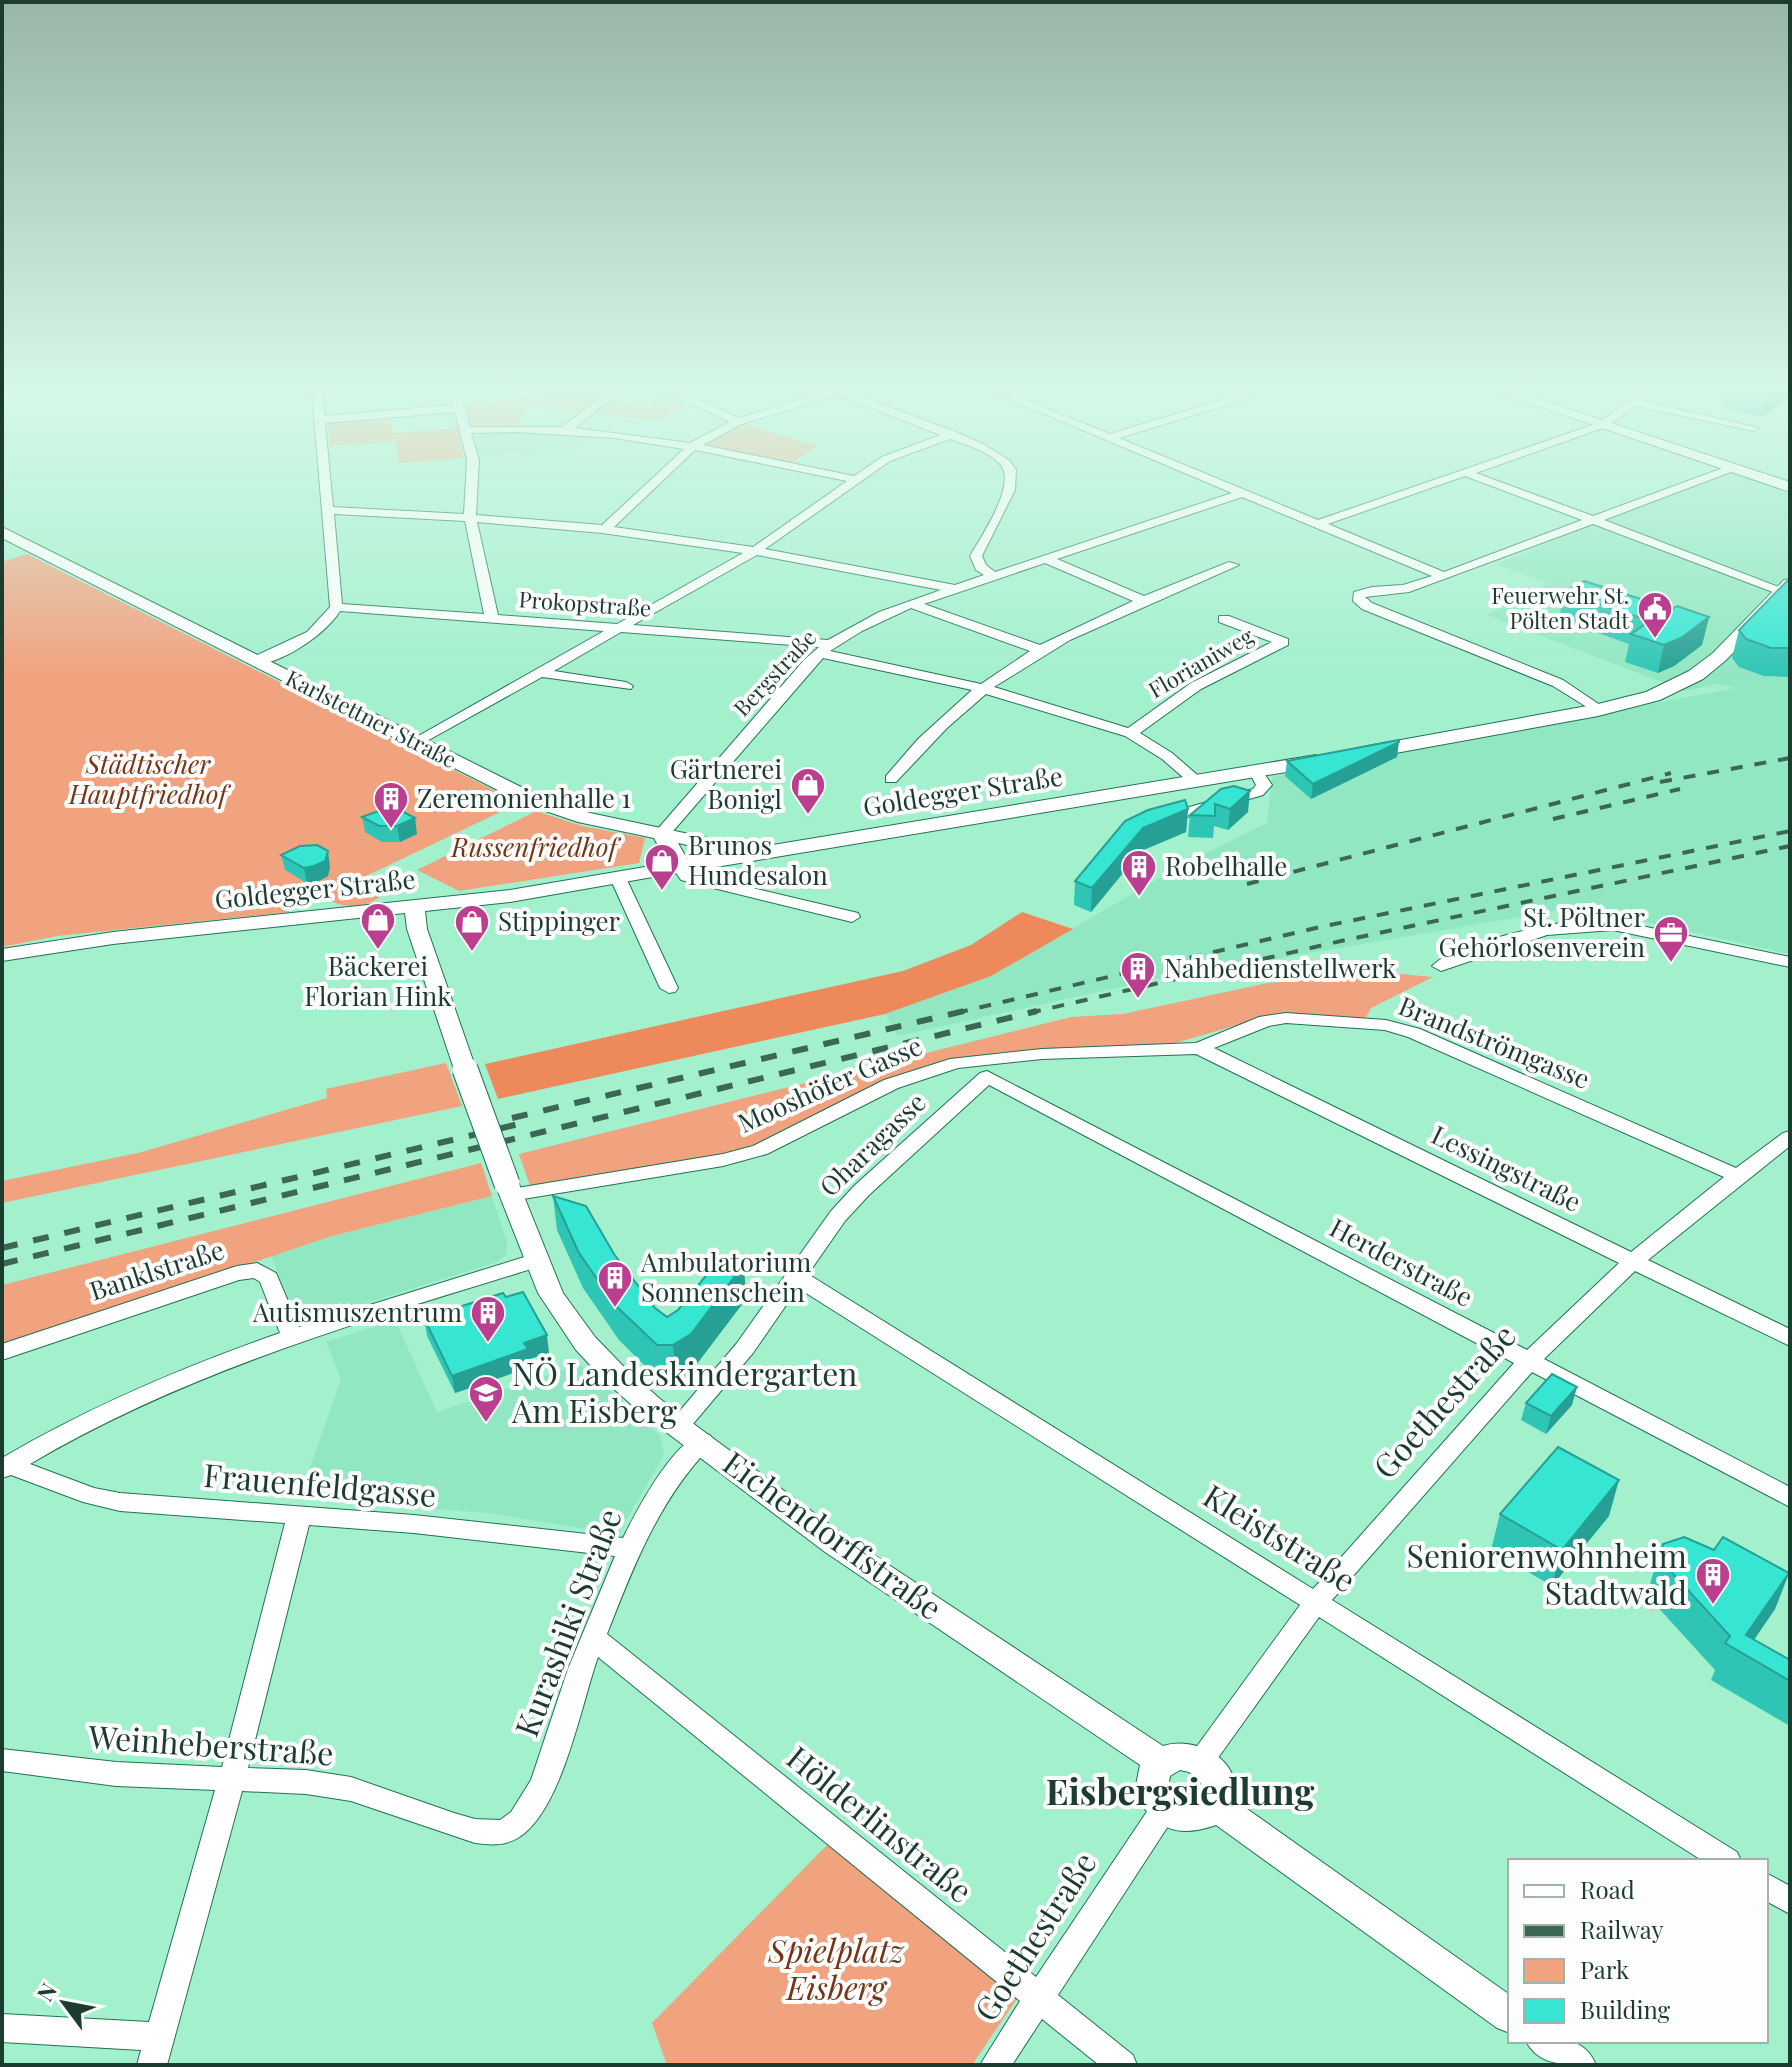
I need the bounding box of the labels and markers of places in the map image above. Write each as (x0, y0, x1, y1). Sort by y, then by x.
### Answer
place label: Feuerwehr St. Pölten Stadt (1491, 580, 1630, 635)
public building icon: Feuerwehr St. Pölten Stadt (1636, 590, 1674, 640)
place label: Gärtnerei Bonigl (670, 751, 782, 816)
shop icon: Gärtnerei Bonigl (789, 766, 827, 816)
building icon: Zeremonienhalle 1 (372, 780, 410, 830)
place label: Zeremonienhalle 1 (417, 780, 631, 815)
place label: Brunos Hundesalon (688, 827, 828, 892)
shop icon: Brunos Hundesalon (643, 842, 681, 892)
building icon: Robelhalle (1120, 848, 1158, 898)
place label: Robelhalle (1165, 848, 1287, 883)
place label: St. Pöltner Gehörlosenverein (1439, 899, 1645, 964)
shop icon: Bäckerei Florian Hink (359, 901, 397, 951)
shop icon: Stippinger (453, 903, 491, 953)
place label: Stippinger (498, 903, 621, 938)
office icon: St. Pöltner Gehörlosenverein (1652, 914, 1690, 964)
place label: Bäckerei Florian Hink (304, 948, 452, 1013)
building icon: Nahbedienstellwerk (1119, 950, 1157, 1000)
place label: Nahbedienstellwerk (1164, 950, 1397, 985)
place label: Ambulatorium Sonnenschein (640, 1244, 811, 1309)
building icon: Ambulatorium Sonnenschein (596, 1259, 634, 1309)
place label: Autismuszentrum (252, 1294, 462, 1329)
building icon: Autismuszentrum (469, 1294, 507, 1344)
place label: NÖ Landeskindergarten Am Eisberg (511, 1351, 857, 1431)
school or university icon: NÖ Landeskindergarten Am Eisberg (467, 1374, 505, 1424)
place label: Seniorenwohnheim Stadtwald (1407, 1533, 1687, 1613)
building icon: Seniorenwohnheim Stadtwald (1694, 1556, 1732, 1606)

